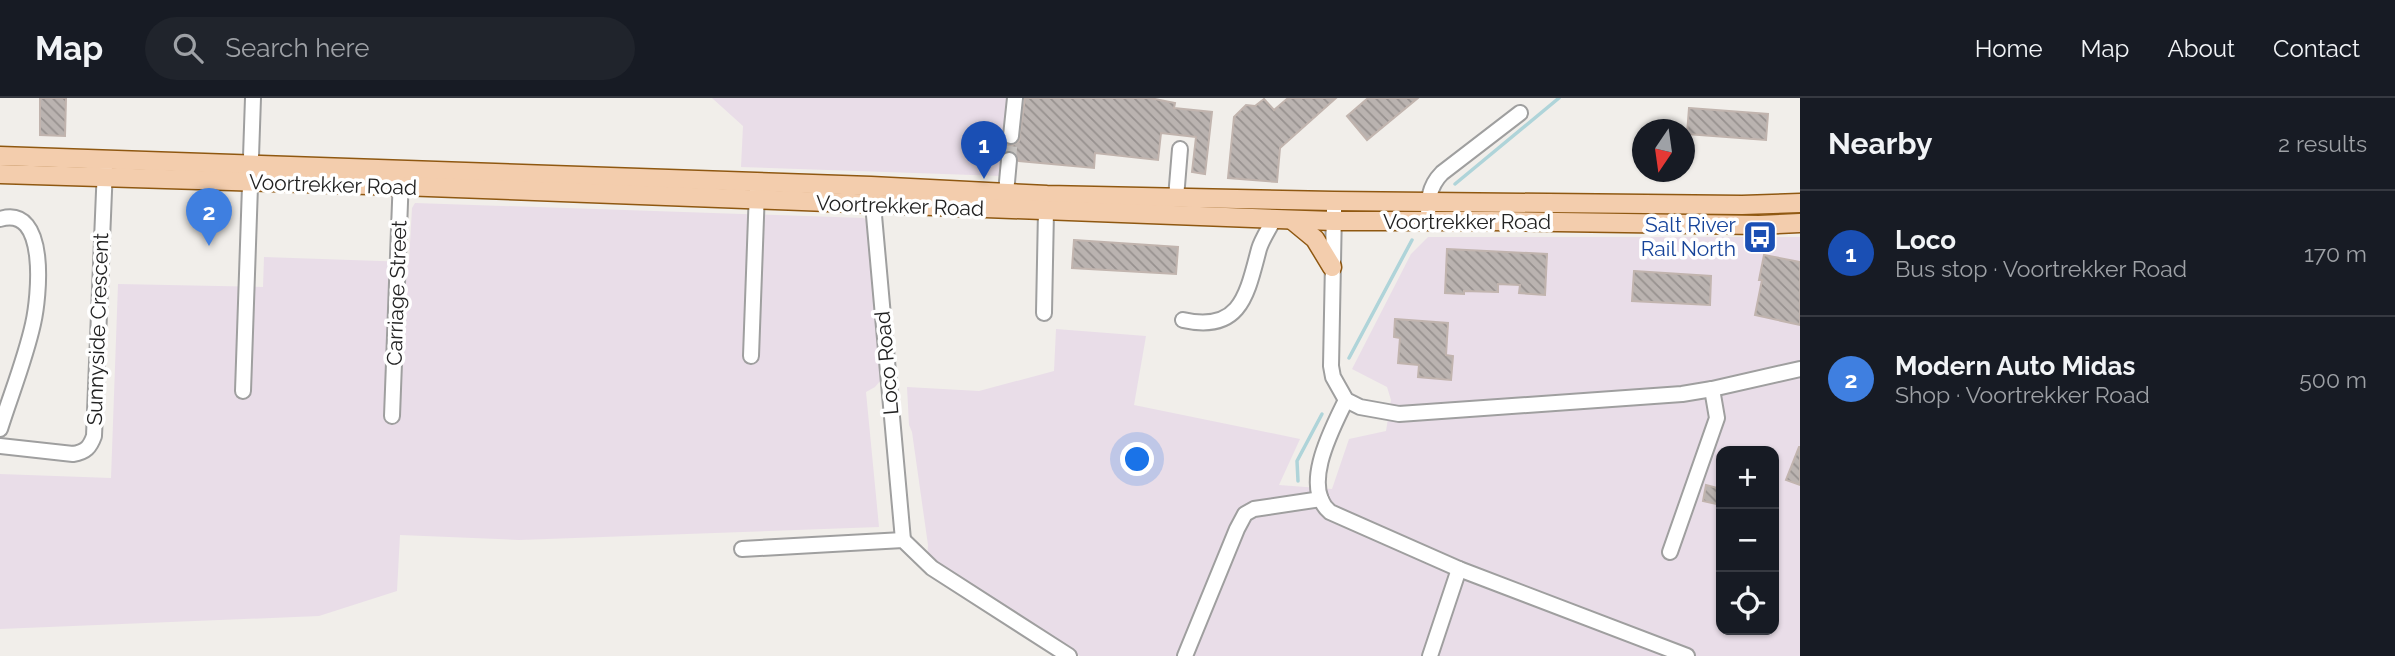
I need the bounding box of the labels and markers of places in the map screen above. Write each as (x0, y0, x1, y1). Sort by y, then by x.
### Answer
pin: 1 (961, 121, 1007, 179)
pin: 2 (186, 188, 232, 246)
place label: Salt River Rail North (1641, 212, 1737, 261)
bus stop icon: Salt River Rail North (1741, 218, 1779, 256)

